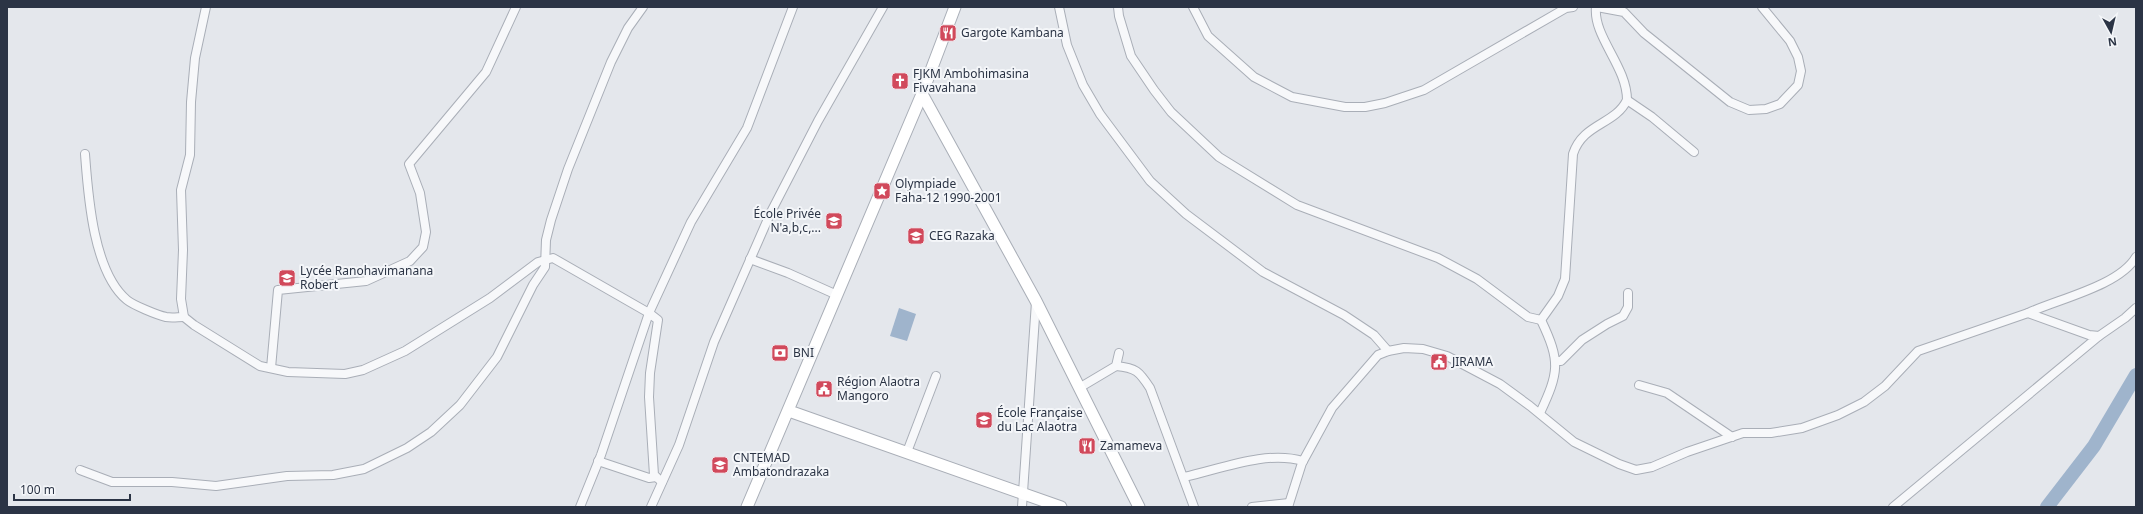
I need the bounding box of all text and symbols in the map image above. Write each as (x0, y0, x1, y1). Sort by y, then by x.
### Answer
north arrow (2091, 12, 2131, 52)
restaurant icon: Gargote Kambana (938, 23, 958, 43)
place label: Gargote Kambana (961, 24, 1064, 41)
text: N (2107, 34, 2118, 50)
place label: FJKM Ambohimasina Fivavahana (913, 65, 1029, 96)
church icon: FJKM Ambohimasina Fivavahana (890, 71, 910, 91)
place label: Olympiade Faha-12 1990-2001 (895, 175, 1002, 206)
place icon: Olympiade Faha-12 1990-2001 (872, 181, 892, 201)
place label: École Privée N'a,b,c,... (753, 205, 821, 236)
school or university icon: École Privée N'a,b,c,... (824, 211, 844, 231)
school or university icon: CEG Razaka (906, 226, 926, 246)
place label: CEG Razaka (929, 227, 995, 244)
place label: Lycée Ranohavimanana Robert (300, 262, 433, 293)
school or university icon: Lycée Ranohavimanana Robert (277, 268, 297, 288)
bank icon: BNI (770, 343, 790, 363)
place label: BNI (793, 344, 814, 361)
public building icon: JIRAMA (1429, 352, 1449, 372)
place label: JIRAMA (1451, 353, 1493, 370)
place label: Région Alaotra Mangoro (837, 373, 920, 404)
public building icon: Région Alaotra Mangoro (814, 379, 834, 399)
place label: École Française du Lac Alaotra (997, 404, 1083, 435)
school or university icon: École Française du Lac Alaotra (974, 410, 994, 430)
restaurant icon: Zamameva (1077, 436, 1097, 456)
place label: Zamameva (1100, 437, 1162, 454)
place label: CNTEMAD Ambatondrazaka (733, 449, 829, 480)
school or university icon: CNTEMAD Ambatondrazaka (710, 455, 730, 475)
scale bar (14, 476, 130, 502)
text: 100 m (20, 481, 55, 498)

